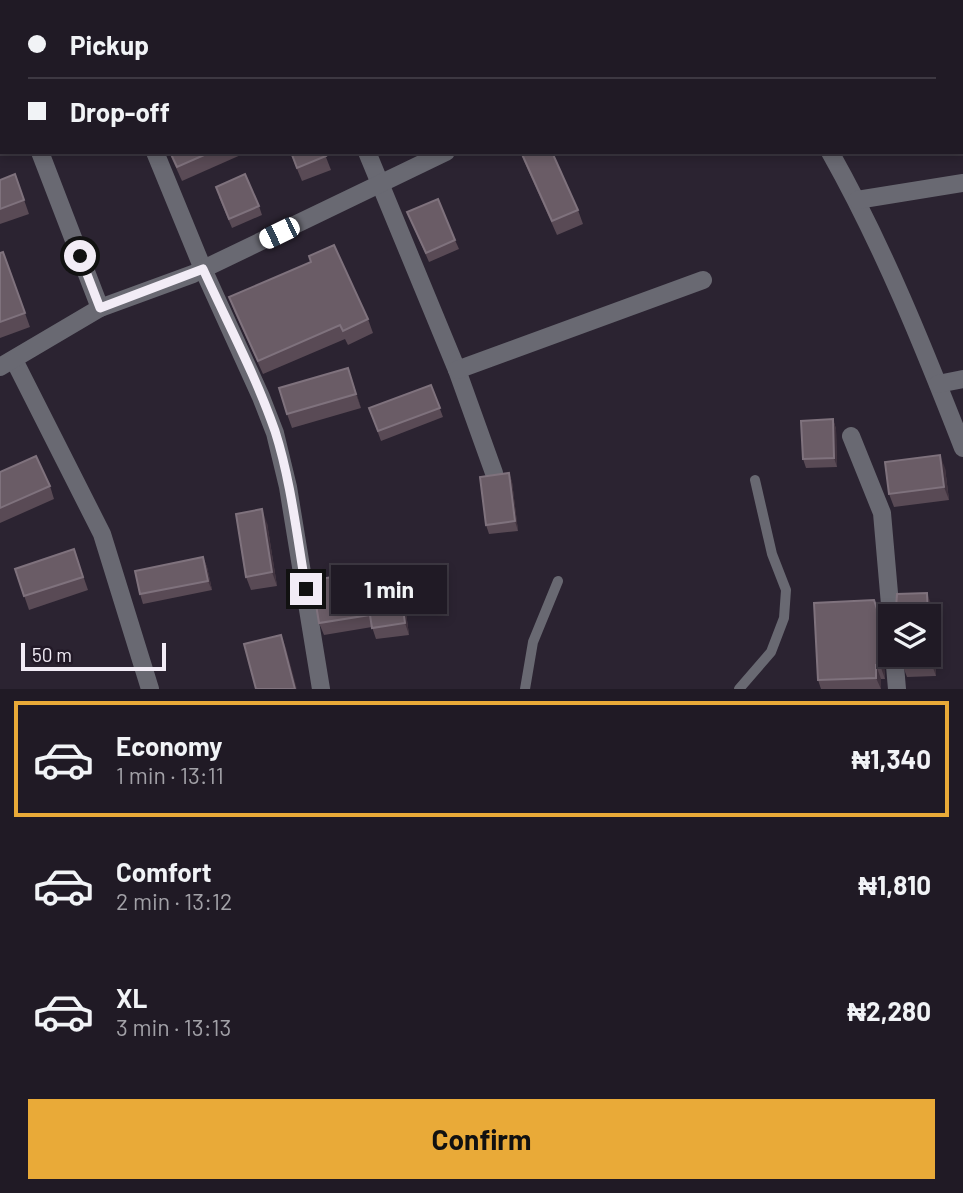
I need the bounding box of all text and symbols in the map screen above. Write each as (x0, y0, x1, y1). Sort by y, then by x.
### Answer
text: Pickup (70, 29, 149, 60)
text: Drop-off (70, 96, 170, 127)
car (256, 214, 303, 252)
route start (64, 240, 96, 272)
callout: 1 min (330, 564, 446, 614)
route end (290, 573, 322, 605)
text: 1 min (364, 575, 414, 603)
map controls (878, 604, 941, 667)
button: layers (878, 604, 941, 667)
scale bar (21, 640, 166, 672)
text: 50 m (32, 643, 72, 666)
icon: car (32, 728, 95, 791)
text: Economy (116, 730, 222, 761)
text: ₦1,340 (852, 743, 931, 774)
text: 1 min · 13:11 (116, 761, 224, 789)
icon: car (32, 854, 95, 917)
text: Comfort (116, 856, 212, 887)
text: ₦1,810 (858, 869, 931, 900)
text: 2 min · 13:12 (116, 887, 232, 915)
icon: car (32, 980, 95, 1043)
text: XL (116, 982, 147, 1013)
text: ₦2,280 (847, 995, 931, 1026)
text: 3 min · 13:13 (116, 1013, 231, 1041)
button: Confirm (28, 1099, 935, 1179)

